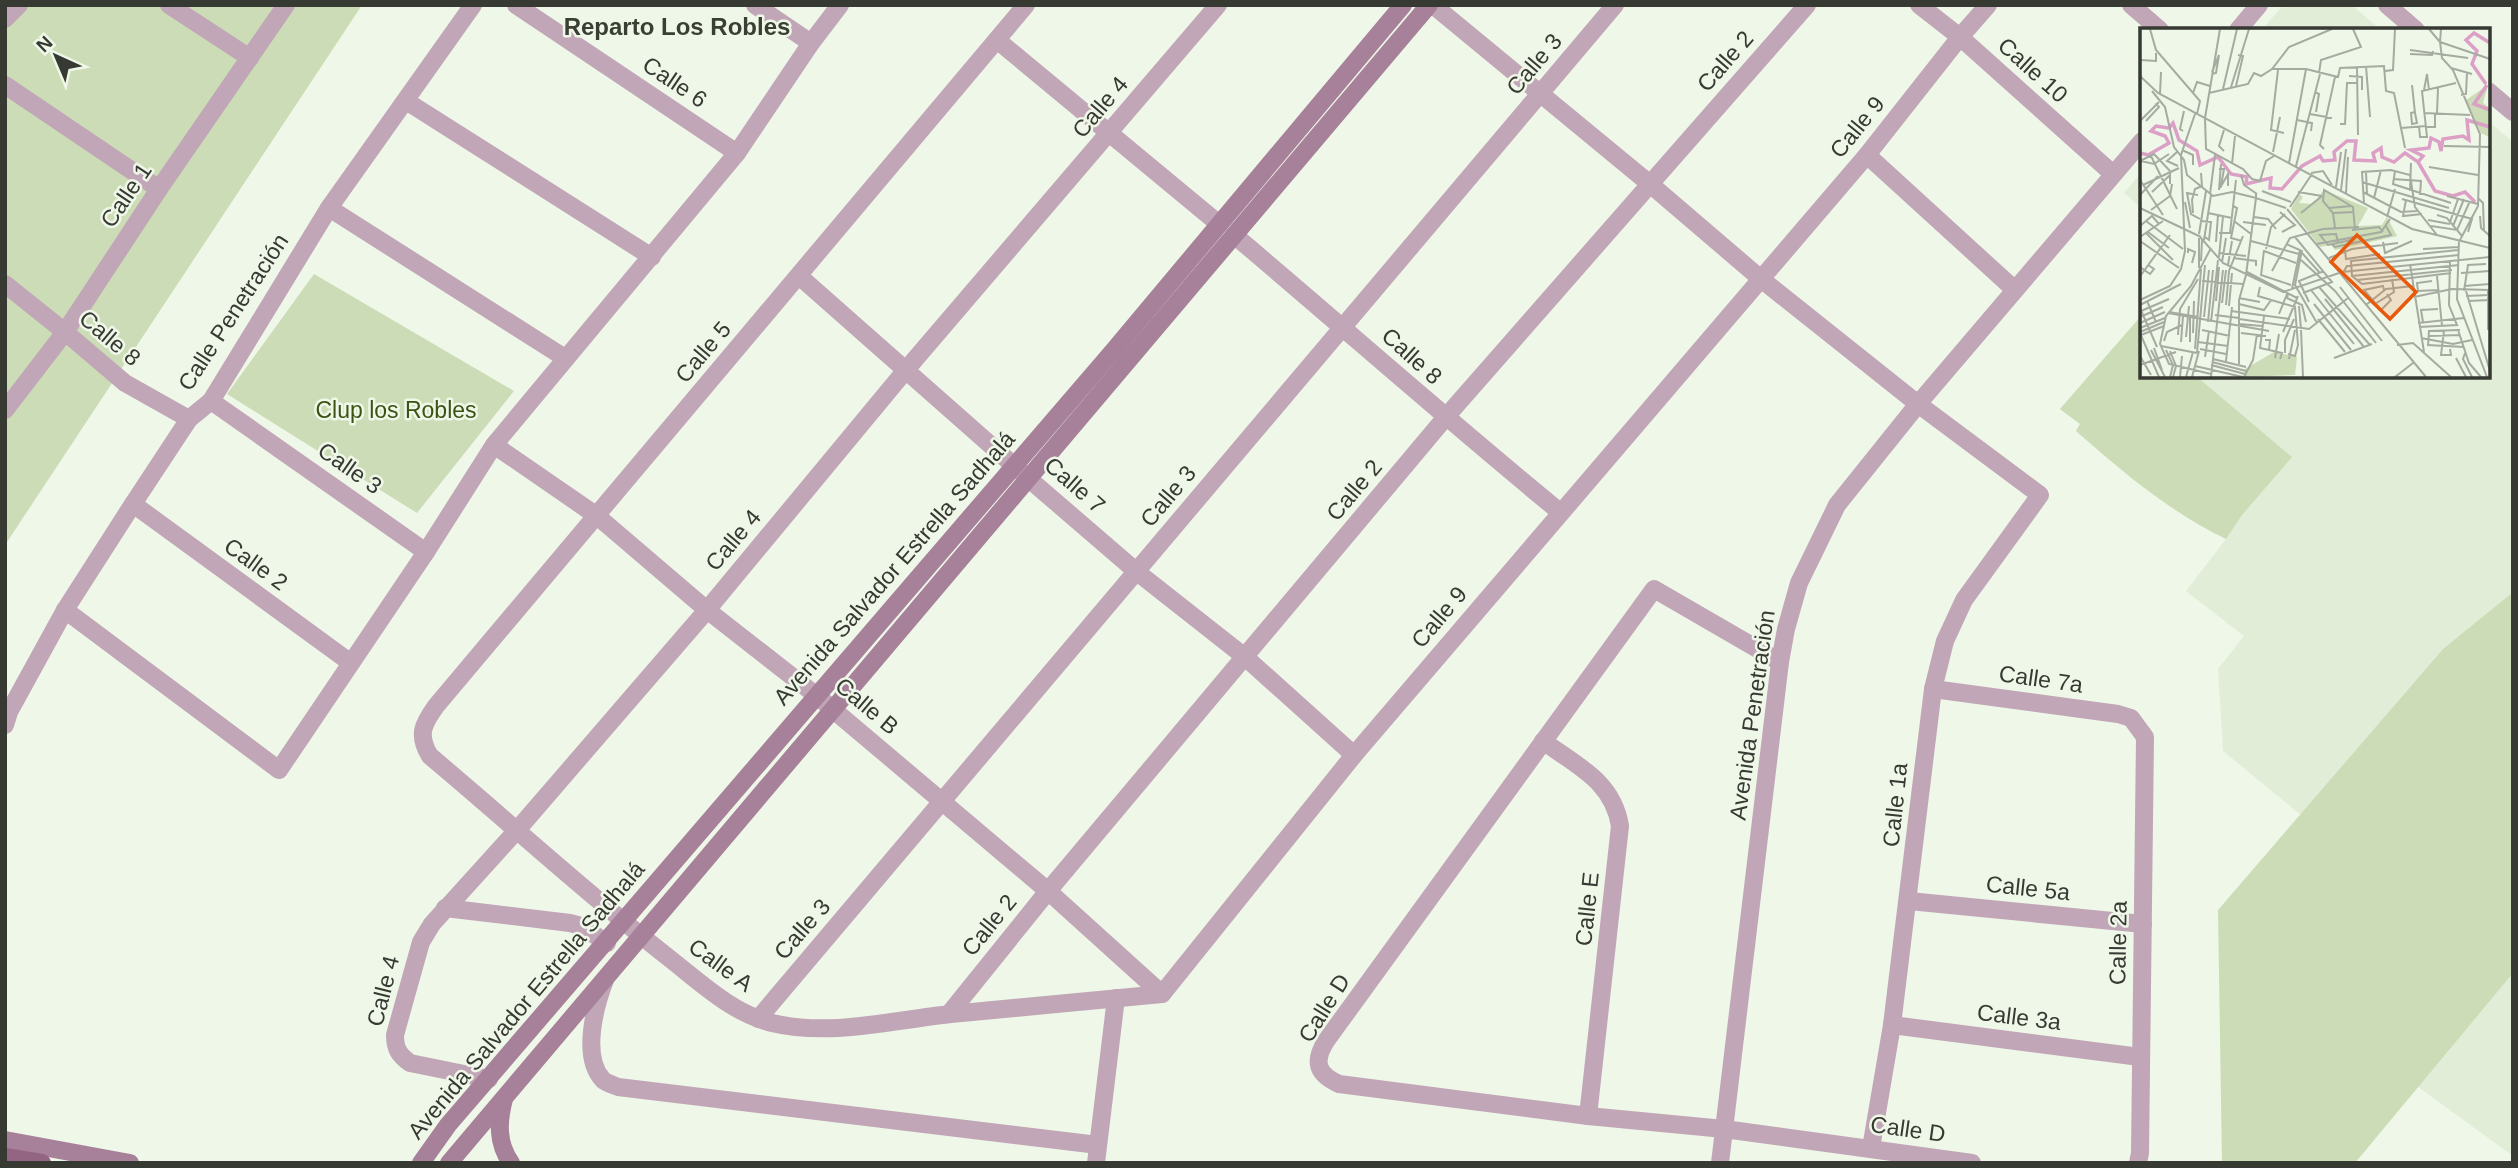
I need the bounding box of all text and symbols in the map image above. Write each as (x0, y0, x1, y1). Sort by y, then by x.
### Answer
district label: Reparto Los Robles (564, 13, 790, 40)
north arrow (21, 21, 91, 91)
street label: Calle 2 (1692, 25, 1758, 97)
street label: Calle 3 (1501, 28, 1567, 100)
inset map (2140, 28, 2490, 378)
text: N (32, 32, 57, 56)
street label: Calle 10 (1993, 32, 2073, 108)
street label: Calle 6 (638, 51, 712, 113)
street label: Calle 4 (1067, 71, 1133, 143)
street label: Calle 9 (1824, 91, 1890, 163)
street label: Calle 1 (95, 158, 157, 232)
street label: Calle Penetración (173, 229, 293, 395)
street label: Calle 8 (74, 305, 146, 371)
street label: Calle 5 (670, 316, 736, 388)
street label: Calle 8 (1377, 322, 1447, 390)
park label: Clup los Robles (315, 397, 477, 423)
street label: Avenida Salvador Estrella Sadhalá (768, 426, 1020, 710)
street label: Calle 3 (313, 437, 387, 499)
street label: Calle 7 (1039, 452, 1111, 518)
street label: Calle 2 (1321, 454, 1387, 526)
street label: Calle 3 (1135, 460, 1201, 532)
street label: Calle 4 (700, 504, 766, 576)
street label: Calle 2 (219, 532, 293, 596)
street label: Calle 9 (1406, 581, 1472, 653)
street label: Avenida Penetración (1724, 608, 1780, 822)
street label: Calle 7a (1997, 660, 2085, 698)
street label: Calle B (830, 672, 904, 740)
street label: Calle 1a (1878, 761, 1912, 848)
street label: Avenida Salvador Estrella Sadhalá (402, 856, 650, 1144)
street label: Calle E (1570, 871, 1604, 947)
street label: Calle 5a (1985, 871, 2072, 905)
street label: Calle 2 (956, 889, 1022, 961)
street label: Calle 3 (769, 893, 835, 965)
street label: Calle 2a (2104, 900, 2132, 985)
street label: Calle A (684, 933, 759, 997)
street label: Calle 4 (362, 953, 404, 1029)
street label: Calle D (1293, 969, 1355, 1047)
street label: Calle 3a (1976, 999, 2063, 1035)
street label: Calle D (1869, 1111, 1947, 1147)

